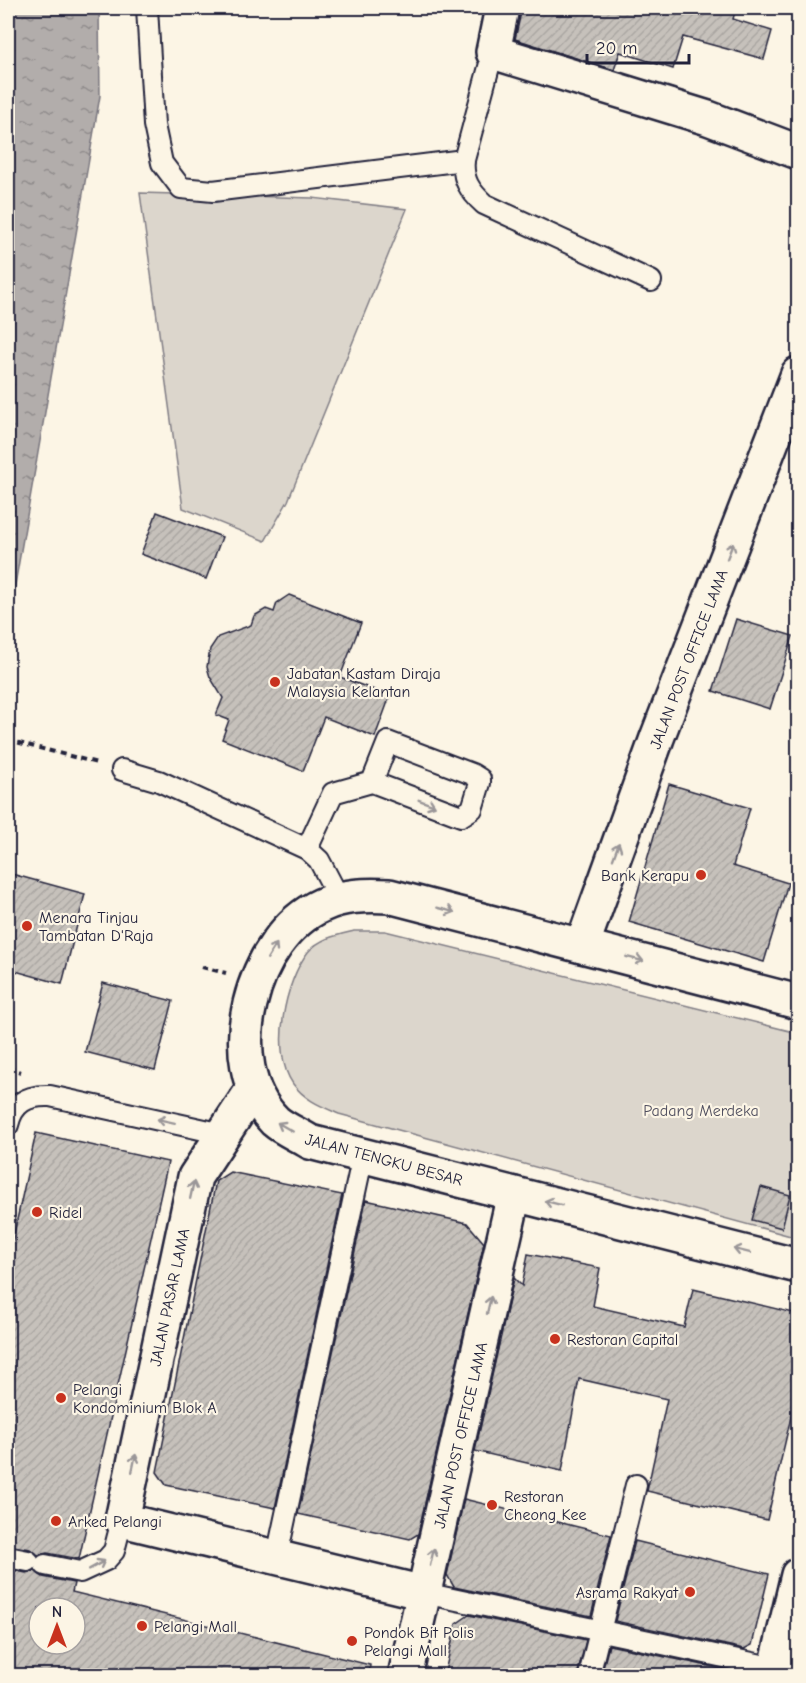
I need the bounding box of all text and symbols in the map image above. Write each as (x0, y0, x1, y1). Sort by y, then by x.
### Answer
scale bar (587, 27, 689, 65)
text: 20 m (596, 38, 637, 59)
one-way arrow (725, 542, 736, 561)
street label: JALAN POST OFFICE LAMA (646, 567, 732, 752)
place label: Jabatan Kastam Diraja Malaysia Kelantan (287, 665, 441, 701)
marker: Jabatan Kastam Diraja Malaysia Kelantan (268, 675, 282, 689)
one-way arrow (417, 798, 436, 809)
one-way arrow (612, 842, 623, 861)
place label: Bank Kerapu (601, 867, 689, 885)
marker: Bank Kerapu (694, 868, 708, 882)
one-way arrow (436, 905, 455, 917)
place label: Menara Tinjau Tambatan D'Raja (39, 909, 154, 945)
marker: Menara Tinjau Tambatan D'Raja (20, 919, 34, 933)
one-way arrow (267, 943, 279, 960)
one-way arrow (625, 954, 644, 966)
park label: Padang Merdeka (643, 1102, 759, 1120)
one-way arrow (156, 1115, 176, 1126)
one-way arrow (277, 1121, 294, 1133)
street label: JALAN TENGKU BESAR (303, 1130, 465, 1190)
one-way arrow (187, 1181, 198, 1200)
one-way arrow (544, 1197, 563, 1209)
place label: Ridel (49, 1204, 82, 1222)
marker: Ridel (30, 1205, 44, 1219)
street label: JALAN PASAR LAMA (147, 1227, 193, 1368)
one-way arrow (733, 1245, 752, 1257)
one-way arrow (483, 1296, 495, 1315)
place label: Restoran Capital (567, 1331, 678, 1349)
marker: Restoran Capital (548, 1332, 562, 1346)
street label: JALAN POST OFFICE LAMA (431, 1340, 491, 1530)
place label: Pelangi Kondominium Blok A (73, 1381, 217, 1417)
marker: Pelangi Kondominium Blok A (54, 1391, 68, 1405)
one-way arrow (129, 1454, 140, 1473)
place label: Restoran Cheong Kee (504, 1488, 587, 1524)
marker: Restoran Cheong Kee (485, 1498, 499, 1512)
place label: Arked Pelangi (68, 1513, 162, 1531)
marker: Arked Pelangi (49, 1514, 63, 1528)
one-way arrow (426, 1548, 438, 1567)
one-way arrow (88, 1559, 106, 1570)
place label: Asrama Rakyat (576, 1584, 678, 1602)
marker: Asrama Rakyat (683, 1585, 697, 1599)
north arrow (27, 1596, 87, 1656)
text: N (52, 1603, 62, 1621)
place label: Pelangi Mall (154, 1618, 237, 1636)
marker: Pelangi Mall (135, 1619, 149, 1633)
place label: Pondok Bit Polis Pelangi Mall (364, 1624, 474, 1660)
marker: Pondok Bit Polis Pelangi Mall (345, 1634, 359, 1648)

